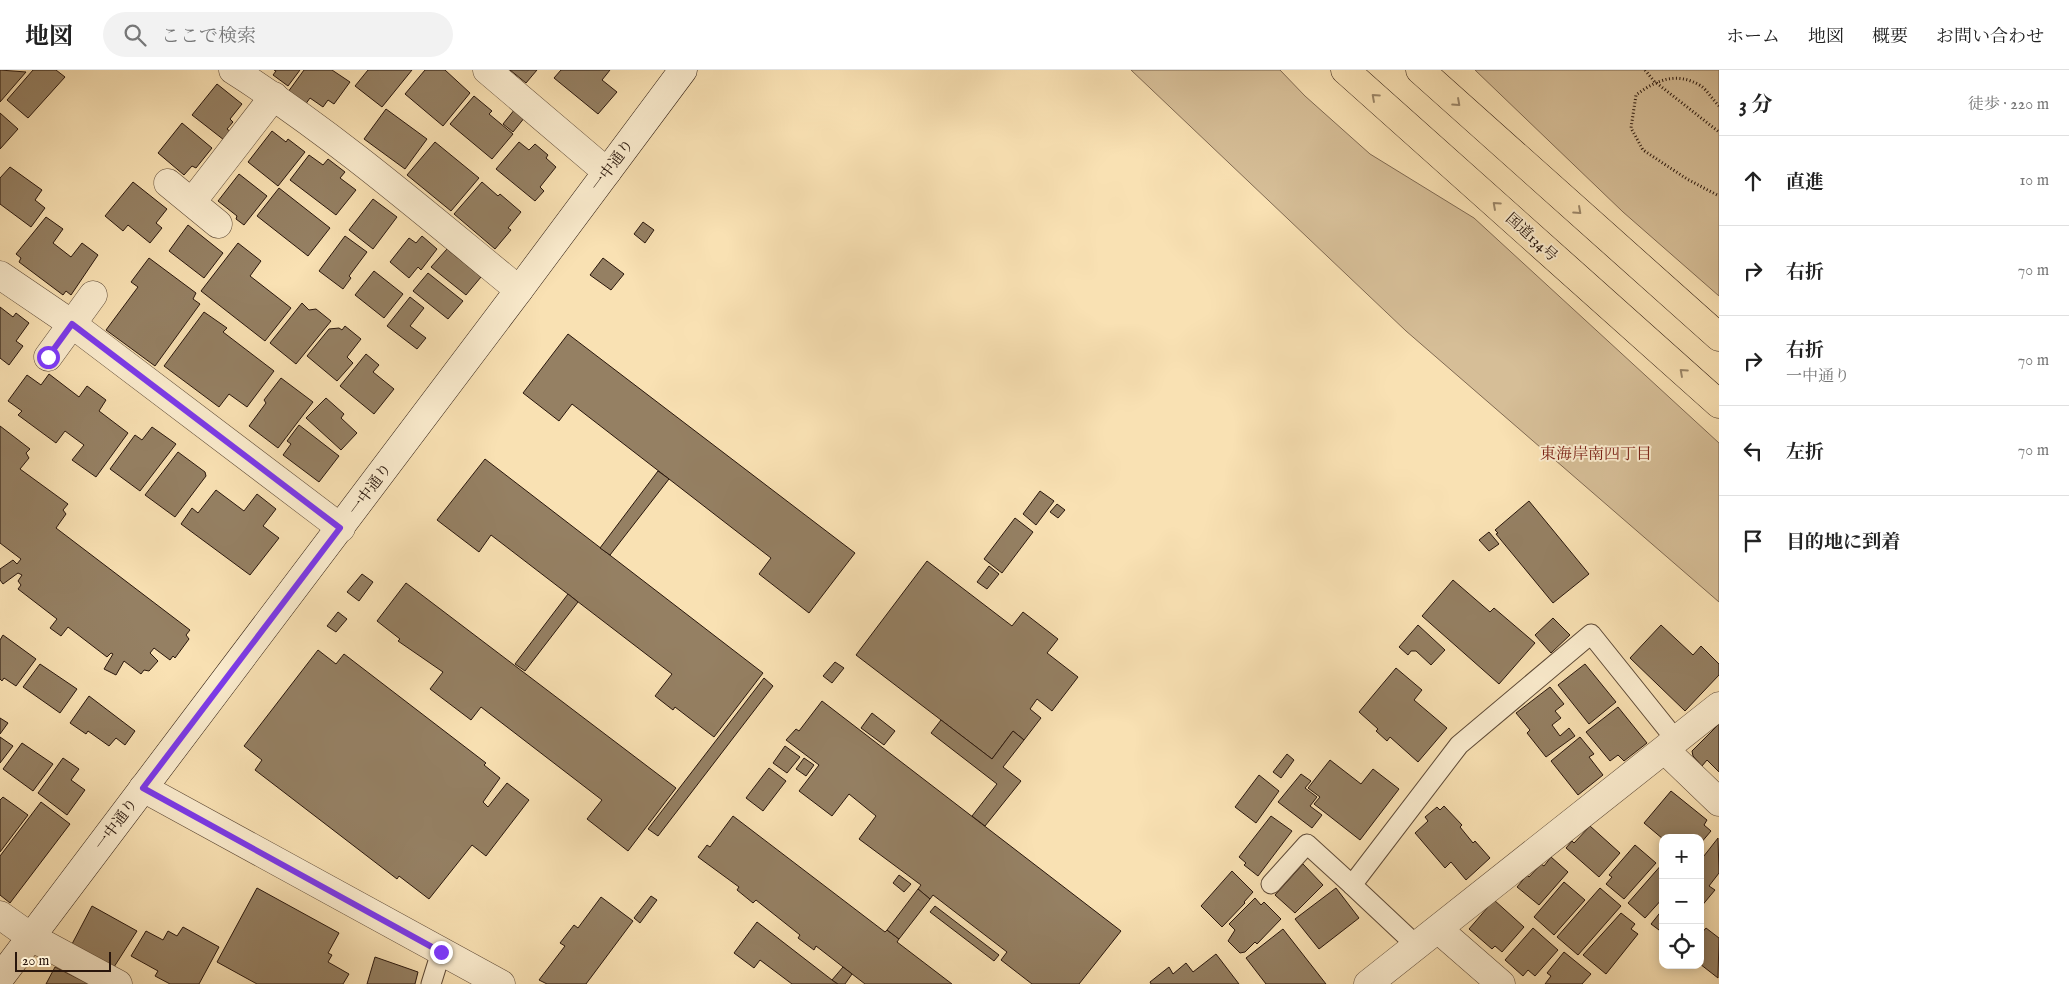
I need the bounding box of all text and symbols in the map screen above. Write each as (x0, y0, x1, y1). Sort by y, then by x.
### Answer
search box (103, 12, 453, 57)
icon: search (121, 21, 149, 49)
text: 地図 (25, 22, 73, 53)
text: ここで検索 (161, 25, 256, 49)
text: ホーム (1726, 26, 1780, 49)
text: 地図 (1808, 26, 1844, 49)
text: 概要 (1872, 26, 1908, 49)
text: お問い合わせ (1936, 26, 2044, 49)
text: 3 分 (1739, 92, 1772, 119)
one-way arrow (1372, 94, 1381, 103)
text: 徒歩 · 220 m (1968, 95, 2049, 115)
one-way arrow (1451, 97, 1460, 106)
street label: 一中通り (587, 136, 638, 195)
icon: ahead (1739, 167, 1767, 195)
text: 直進 (1786, 171, 1824, 195)
text: 10 m (2019, 171, 2049, 191)
one-way arrow (1493, 202, 1502, 211)
one-way arrow (1572, 205, 1581, 214)
street label: 国道134号 (1502, 209, 1562, 266)
icon: right (1739, 257, 1767, 285)
text: 右折 (1786, 261, 1824, 285)
text: 70 m (2018, 261, 2049, 281)
text: 右折 (1786, 339, 1824, 363)
route start (37, 346, 60, 369)
icon: right (1739, 347, 1767, 375)
text: 70 m (2018, 351, 2049, 371)
text: 一中通り (1786, 367, 1850, 387)
one-way arrow (1679, 369, 1688, 378)
icon: left (1739, 437, 1767, 465)
text: 左折 (1786, 441, 1824, 465)
text: 70 m (2018, 441, 2049, 461)
district label: 東海岸南四丁目 (1540, 445, 1652, 465)
street label: 一中通り (345, 460, 396, 519)
icon: arrive (1739, 527, 1767, 555)
text: 目的地に到着 (1786, 531, 1900, 555)
street label: 一中通り (91, 795, 142, 854)
map controls (1659, 834, 1704, 969)
button: + (1659, 834, 1704, 879)
button: − (1659, 879, 1704, 924)
button: locate (1659, 924, 1704, 969)
route end (430, 941, 453, 964)
scale bar (15, 949, 111, 972)
text: 20 m (22, 952, 49, 970)

